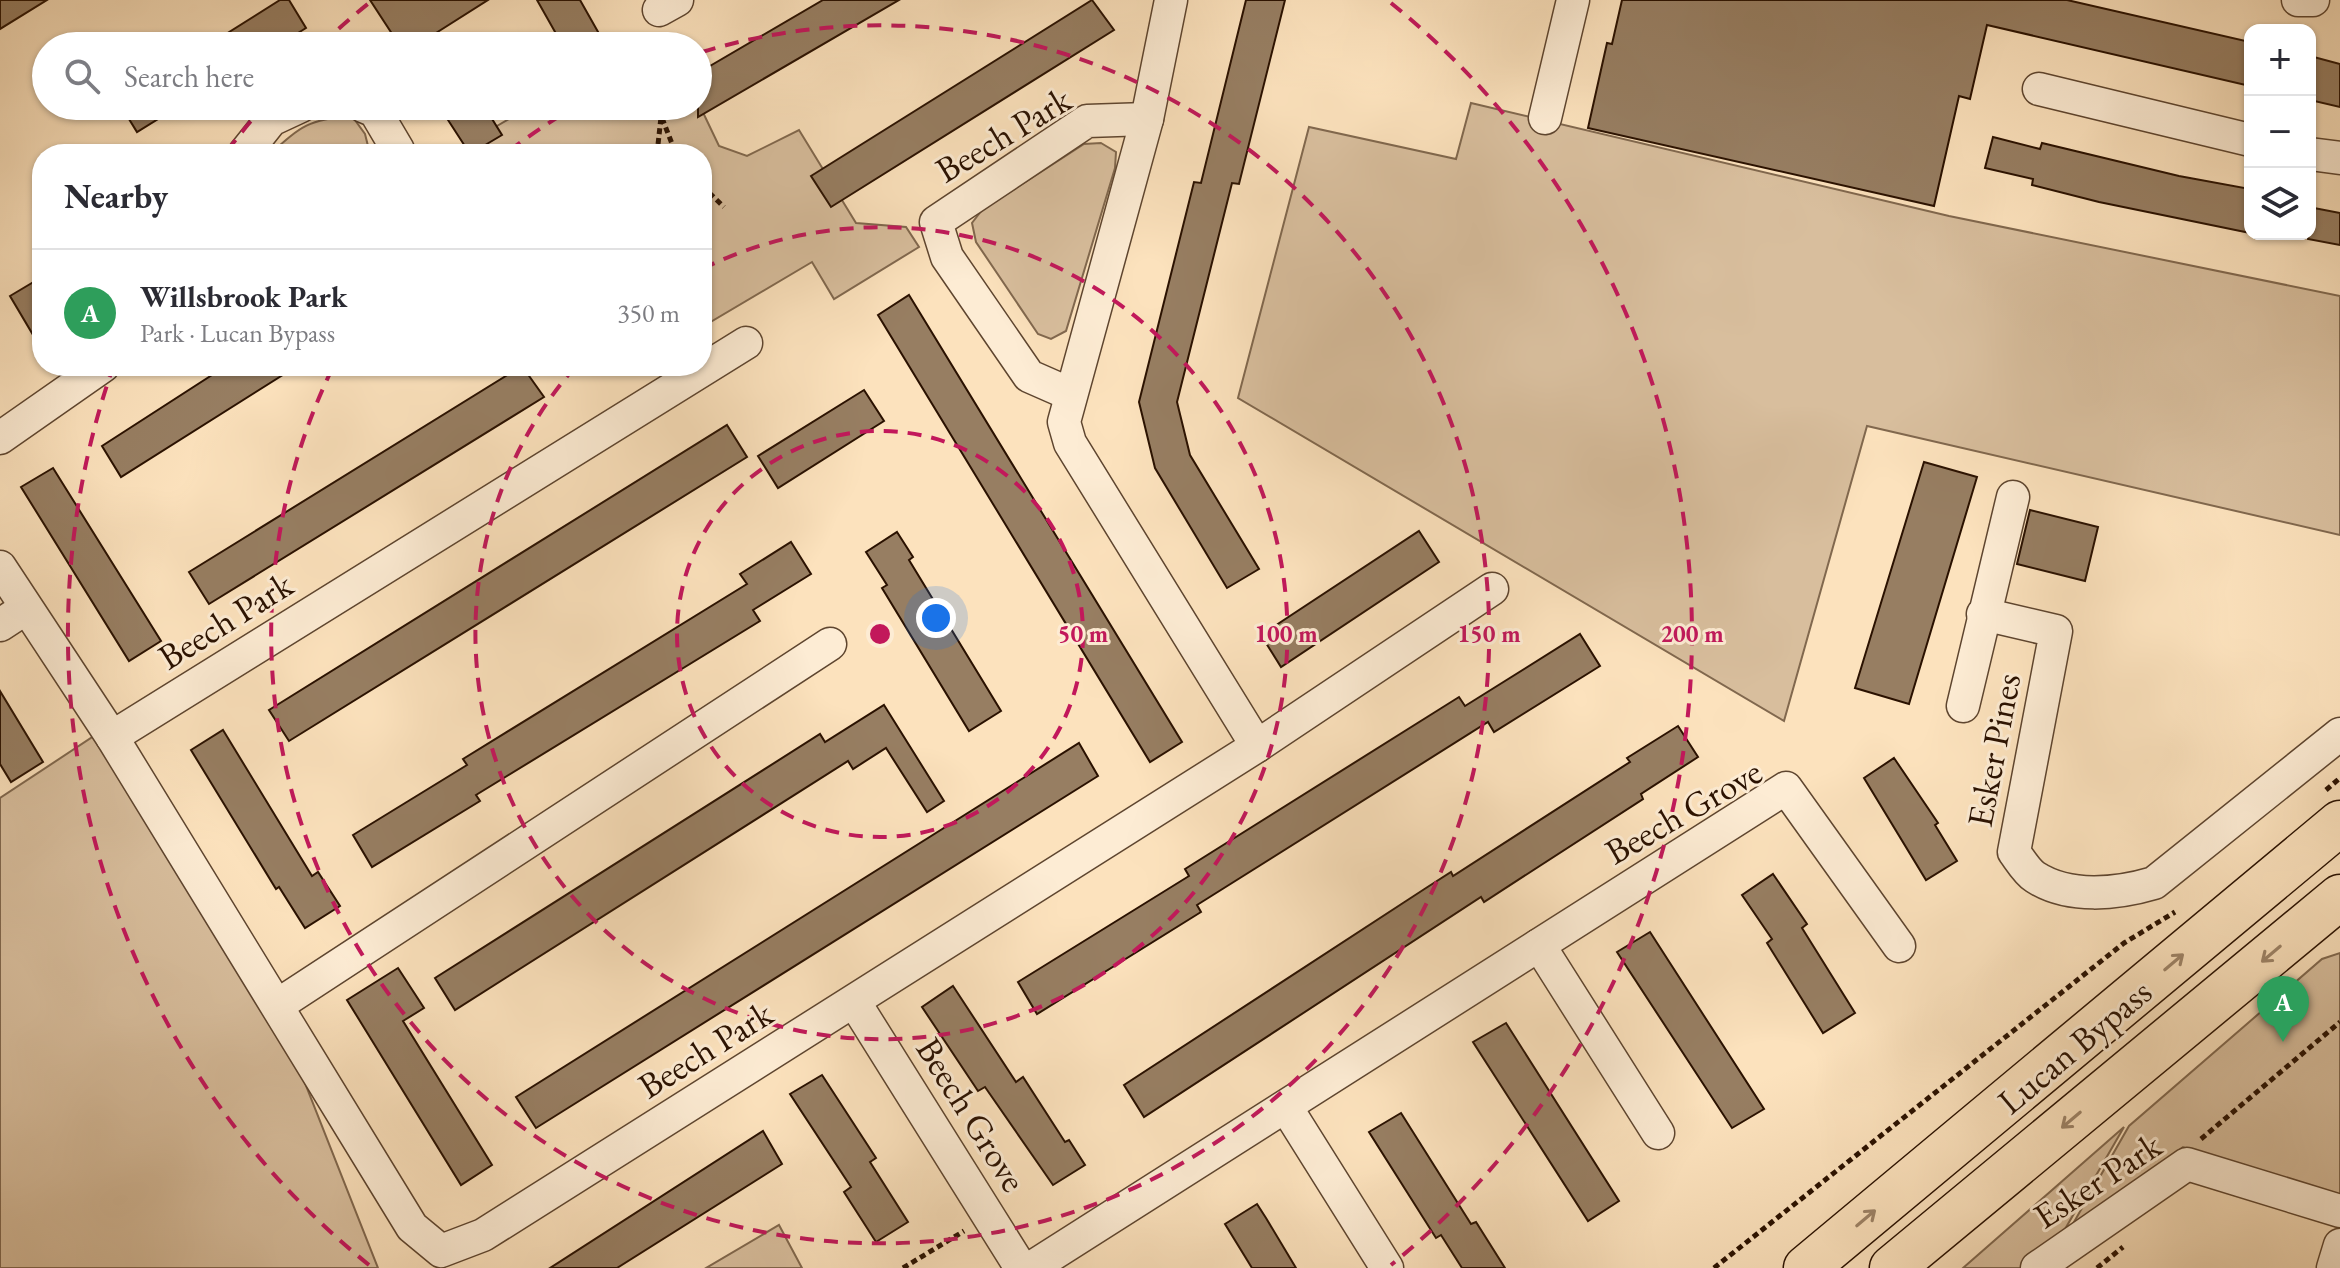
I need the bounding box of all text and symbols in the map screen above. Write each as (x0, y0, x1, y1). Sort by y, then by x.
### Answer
map controls (2244, 24, 2316, 240)
button: + (2244, 24, 2316, 96)
search box (32, 32, 712, 120)
icon: search (60, 54, 104, 98)
text: Search here (124, 57, 254, 96)
street label: Beech Park (927, 75, 1081, 193)
button: − (2244, 96, 2316, 168)
button: layers (2244, 168, 2316, 240)
text: Nearby (64, 174, 168, 218)
text: Willsbrook Park (140, 277, 347, 316)
text: A (81, 296, 99, 330)
text: 350 m (617, 296, 680, 330)
text: Park · Lucan Bypass (140, 316, 335, 350)
street label: Beech Park (149, 560, 302, 680)
your location (916, 598, 956, 638)
text: 50 m (1058, 618, 1108, 649)
text: 100 m (1254, 618, 1318, 649)
text: 150 m (1457, 618, 1521, 649)
text: 200 m (1660, 618, 1724, 649)
centre of rings (866, 620, 894, 648)
street label: Esker Pines (1956, 669, 2031, 831)
street label: Beech Grove (1596, 748, 1770, 875)
one-way arrow (2261, 945, 2282, 963)
one-way arrow (2163, 953, 2184, 971)
street label: Lucan Bypass (1988, 968, 2161, 1125)
pin: A (2257, 976, 2309, 1042)
street label: Beech Park (629, 989, 782, 1109)
street label: Beech Grove (906, 1028, 1037, 1200)
one-way arrow (2061, 1111, 2082, 1129)
street label: Esker Park (2024, 1121, 2171, 1239)
one-way arrow (1856, 1209, 1876, 1227)

